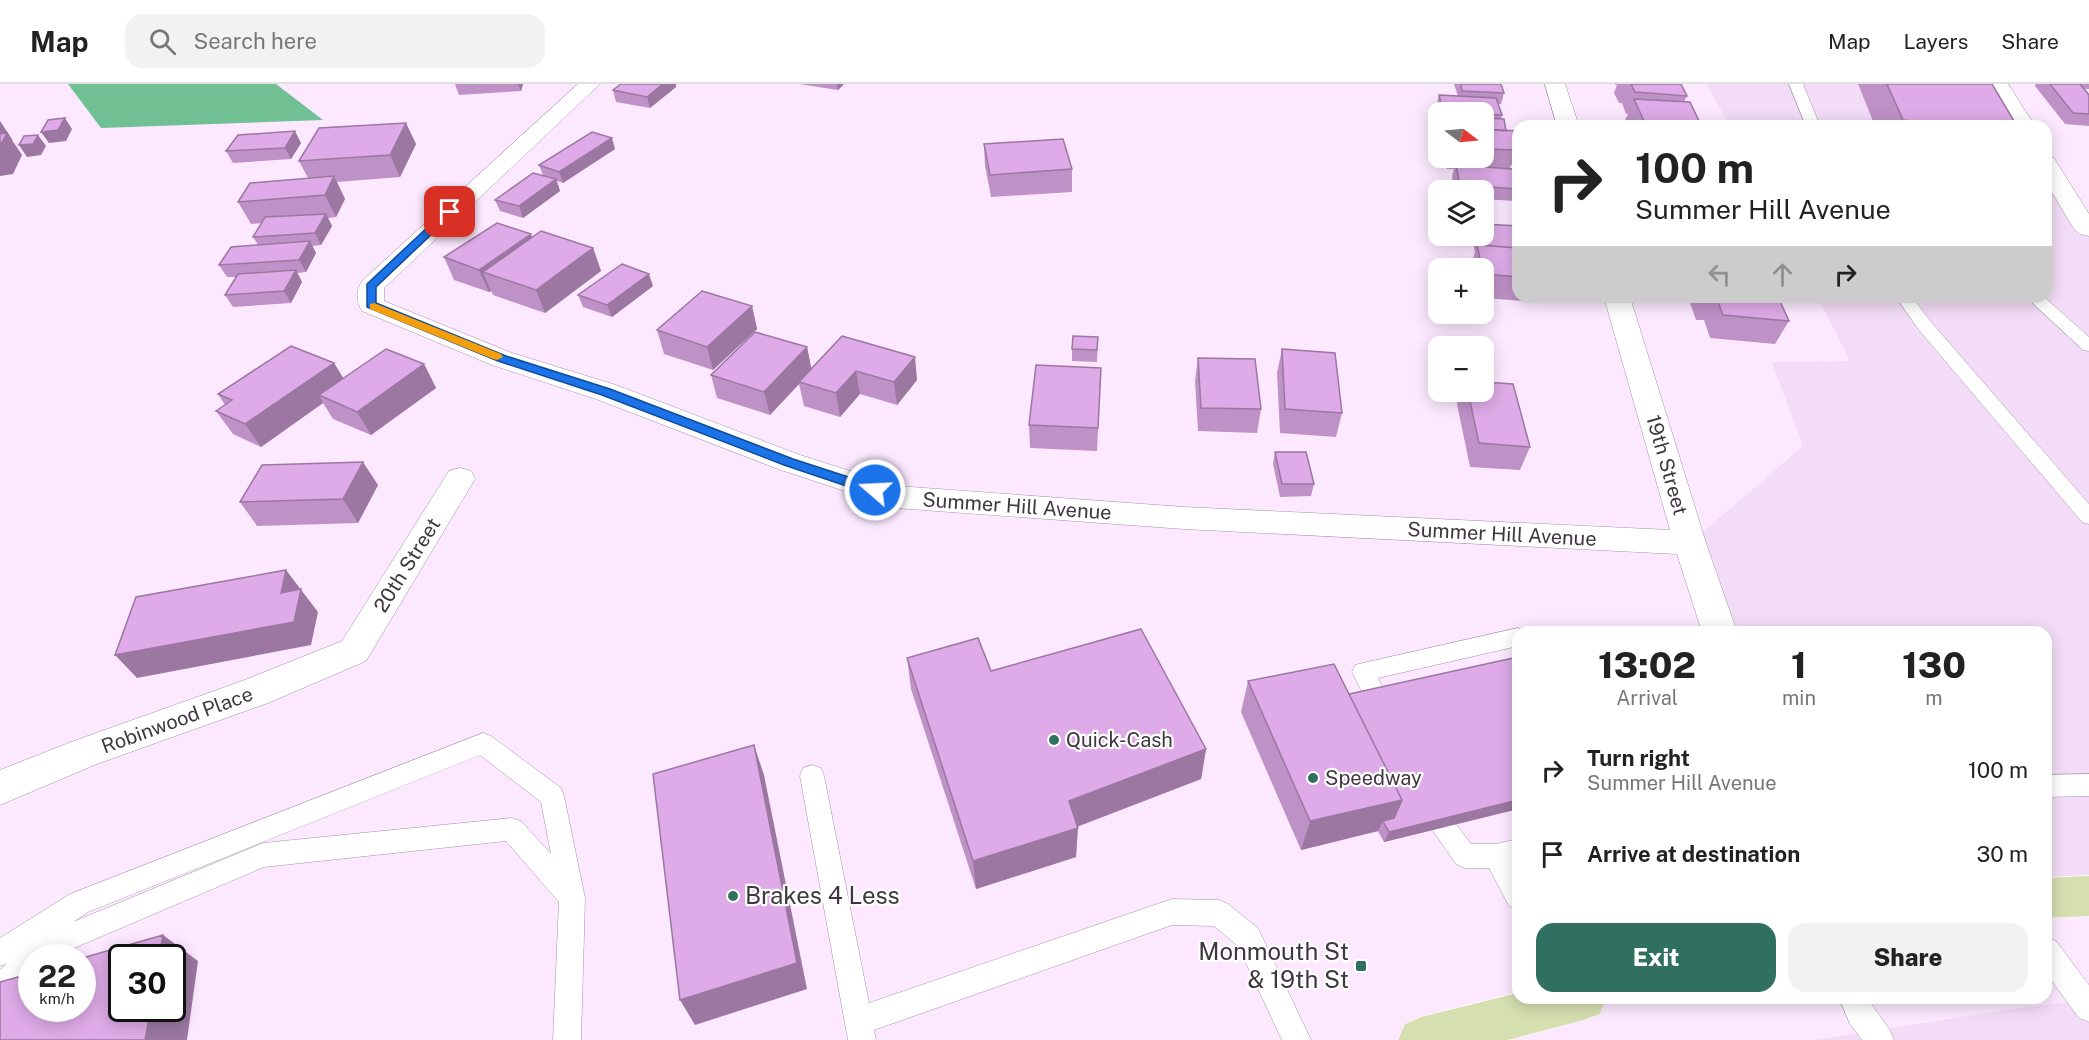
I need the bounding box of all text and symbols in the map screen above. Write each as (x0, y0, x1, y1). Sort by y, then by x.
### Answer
search box (125, 14, 545, 68)
text: Map (30, 25, 89, 58)
icon: search (146, 25, 179, 58)
text: Search here (194, 28, 317, 54)
text: Map (1828, 29, 1871, 54)
text: Layers (1904, 29, 1968, 54)
text: Share (2001, 29, 2059, 54)
north arrow (1428, 102, 1494, 168)
map controls (1428, 102, 1494, 402)
text: 100 m (1635, 143, 1754, 192)
icon: right (1536, 144, 1614, 222)
button: layers (1428, 180, 1494, 246)
pin (424, 186, 475, 237)
text: Summer Hill Avenue (1635, 193, 1891, 225)
icon: arrive (433, 195, 466, 228)
button: + (1428, 258, 1494, 324)
icon: left (1703, 258, 1736, 291)
icon: ahead (1766, 258, 1799, 291)
icon: right (1829, 258, 1862, 291)
button: − (1428, 336, 1494, 402)
street label: 19th Street (1641, 412, 1693, 518)
position arrow (843, 458, 907, 522)
street label: Summer Hill Avenue (922, 487, 1112, 525)
street label: 20th Street (369, 513, 445, 617)
street label: Summer Hill Avenue (1407, 517, 1597, 551)
text: 13:02 (1598, 644, 1696, 686)
text: 1 (1791, 644, 1807, 686)
text: 130 (1902, 644, 1966, 686)
street label: Robinwood Place (98, 681, 256, 759)
text: Arrival (1616, 686, 1678, 710)
text: min (1782, 686, 1816, 710)
text: m (1925, 686, 1943, 710)
place label: Quick-Cash (1066, 728, 1173, 752)
marker: Quick-Cash (1047, 733, 1061, 747)
text: Turn right (1587, 745, 1690, 771)
icon: right (1536, 754, 1569, 787)
text: 100 m (1968, 757, 2028, 783)
place label: Speedway (1325, 766, 1422, 790)
marker: Speedway (1306, 771, 1320, 785)
text: Summer Hill Avenue (1587, 771, 1777, 795)
icon: arrive (1536, 838, 1569, 871)
text: Arrive at destination (1587, 841, 1800, 867)
text: 30 m (1976, 841, 2028, 867)
place label: Brakes 4 Less (745, 881, 900, 909)
marker: Brakes 4 Less (726, 889, 740, 903)
button: Exit (1536, 923, 1776, 992)
button: Share (1788, 923, 2028, 992)
place label: Monmouth St & 19th St (1198, 937, 1349, 993)
speed limit sign: 30 (108, 944, 186, 1022)
text: 22 (38, 958, 76, 994)
marker: Monmouth St & 19th St (1354, 959, 1368, 973)
text: km/h (39, 990, 75, 1007)

